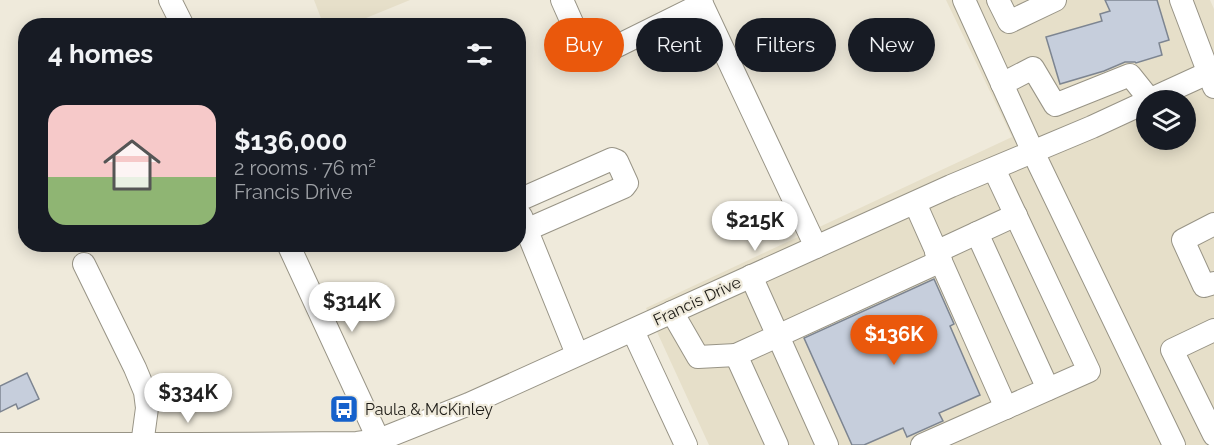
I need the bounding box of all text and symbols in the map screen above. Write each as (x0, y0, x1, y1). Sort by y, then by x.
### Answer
chip: Buy (544, 18, 624, 72)
chip: Rent (636, 18, 723, 72)
chip: Filters (735, 18, 836, 72)
chip: New (848, 18, 935, 72)
icon: filters (463, 38, 496, 71)
text: 4 homes (48, 39, 153, 69)
map controls (1136, 90, 1196, 150)
button: layers (1136, 90, 1196, 150)
text: $136,000 (234, 126, 348, 156)
icon: home (96, 129, 168, 201)
text: 2 rooms · 76 m² (234, 156, 376, 180)
text: Francis Drive (234, 180, 352, 204)
pin: $215K (713, 201, 797, 252)
text: $215K (726, 208, 784, 232)
street label: Francis Drive (650, 272, 744, 330)
pin: $314K (310, 282, 394, 333)
text: $314K (323, 289, 381, 313)
pin: $136K (852, 315, 936, 366)
text: $136K (864, 322, 924, 346)
pin: $334K (146, 373, 230, 424)
text: $334K (158, 380, 218, 404)
bus stop icon: Paula & McKinley (328, 393, 360, 425)
place label: Paula & McKinley (365, 400, 493, 419)

